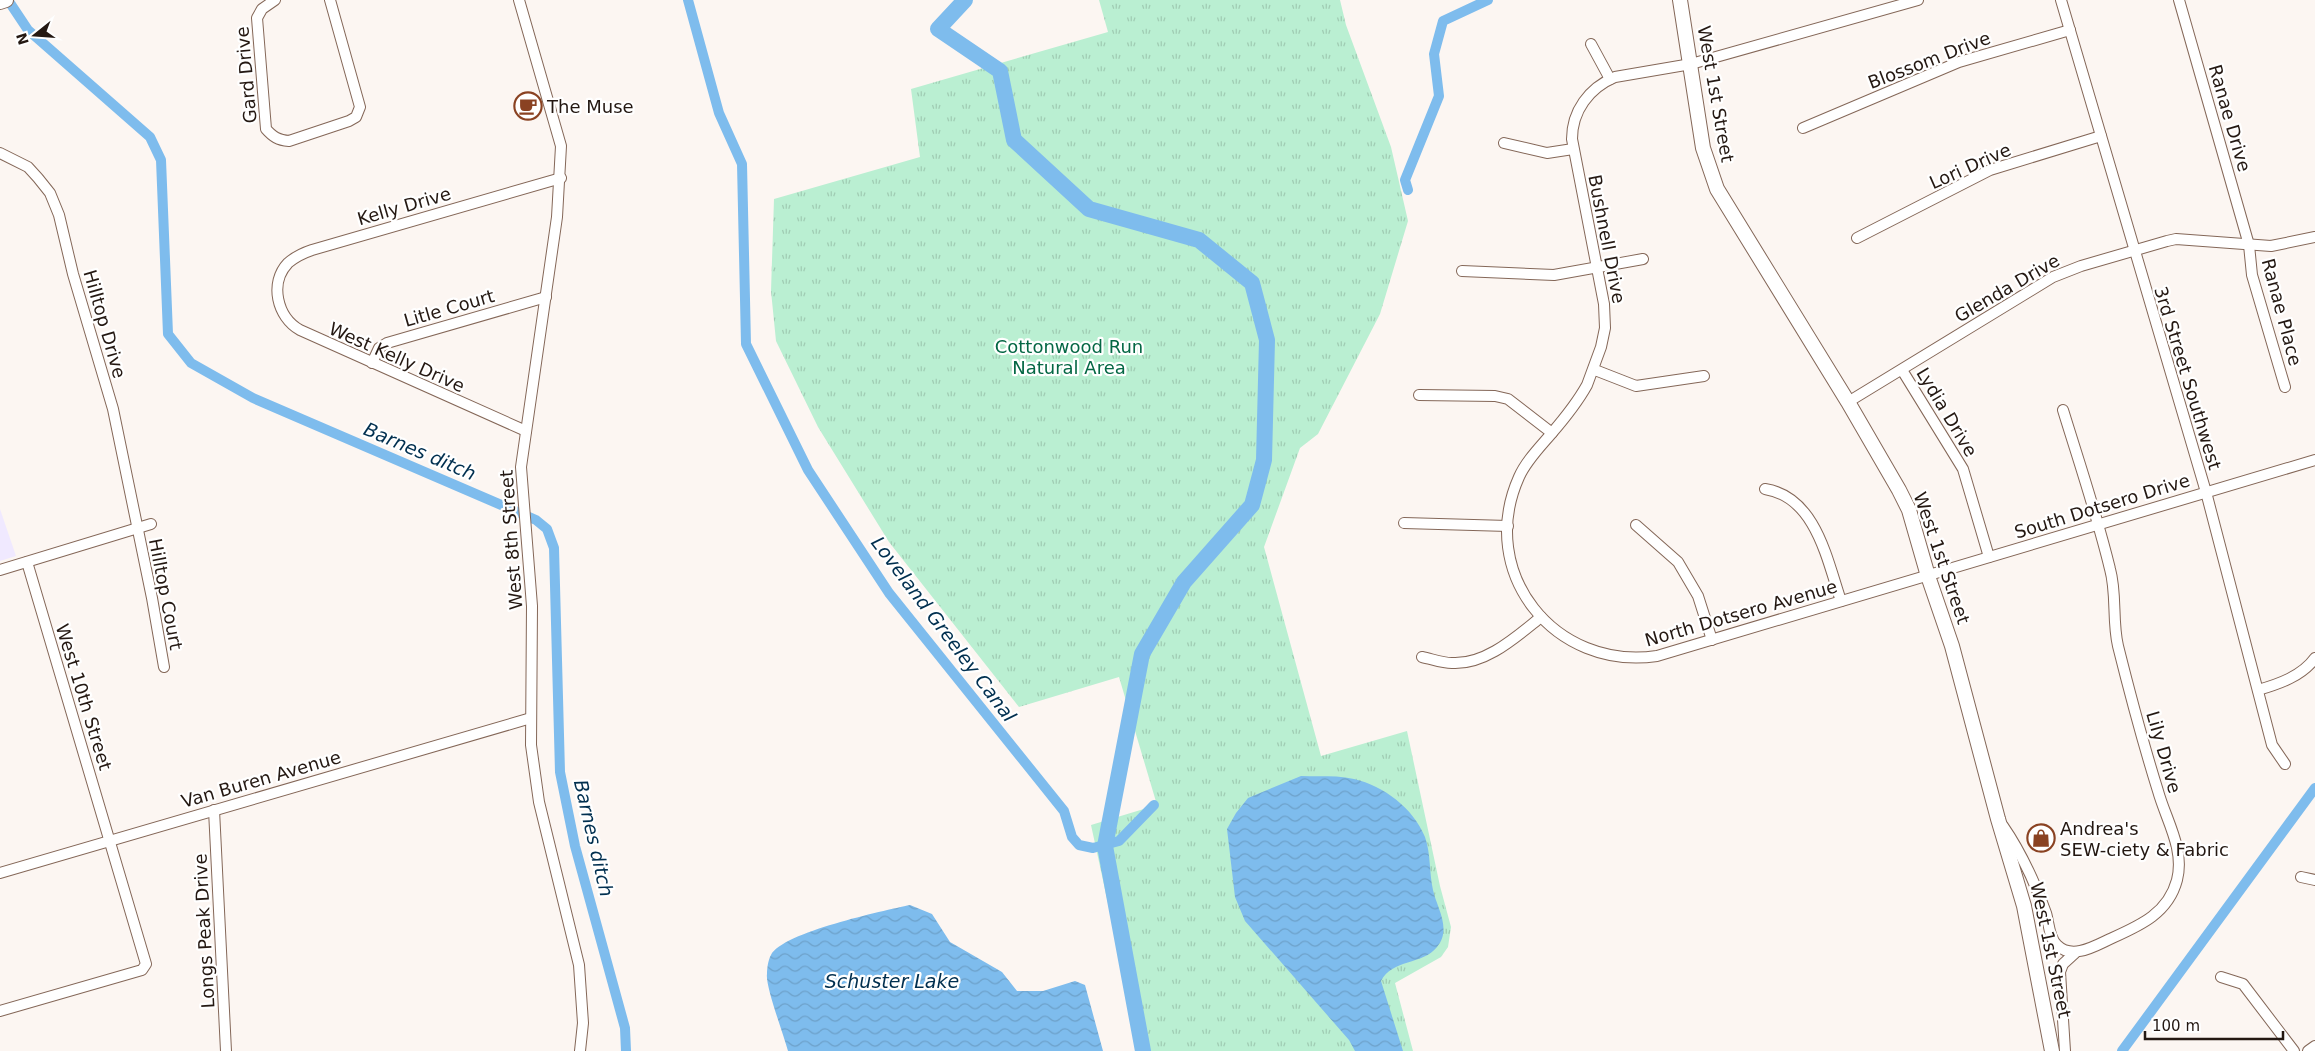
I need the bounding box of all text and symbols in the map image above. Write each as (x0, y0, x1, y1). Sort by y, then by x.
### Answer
north arrow (10, 10, 60, 60)
street label: West 1st Street (1694, 24, 1738, 164)
street label: Gard Drive (231, 26, 261, 124)
street label: Blossom Drive (1865, 27, 1993, 93)
text: N (13, 31, 32, 47)
street label: Ranae Drive (2205, 62, 2255, 174)
cafe icon: The Muse (513, 91, 543, 121)
place label: The Muse (546, 96, 634, 117)
street label: Lori Drive (1926, 139, 2014, 193)
street label: Bushnell Drive (1584, 173, 1630, 305)
street label: Kelly Drive (355, 183, 453, 229)
street label: Glenda Drive (1951, 250, 2063, 326)
street label: Ranae Place (2258, 256, 2306, 368)
street label: Hilltop Drive (80, 267, 130, 381)
street label: 3rd Street Southwest (2150, 284, 2226, 472)
street label: Litle Court (401, 285, 497, 331)
street label: West Kelly Drive (326, 318, 468, 396)
park label: Cottonwood Run Natural Area (995, 336, 1143, 378)
street label: Lydia Drive (1912, 364, 1982, 460)
water label: Barnes ditch (361, 418, 479, 484)
street label: West 8th Street (496, 469, 526, 611)
street label: South Dotsero Drive (2012, 469, 2192, 543)
street label: West 1st Street (1910, 489, 1974, 627)
water label: Loveland Greeley Canal (867, 532, 1021, 727)
street label: Hilltop Court (145, 536, 187, 652)
street label: North Dotsero Avenue (1642, 575, 1840, 651)
street label: West 10th Street (52, 621, 116, 773)
street label: Lily Drive (2142, 709, 2186, 795)
street label: Van Buren Avenue (179, 746, 343, 812)
water label: Barnes ditch (570, 777, 618, 899)
place label: Andrea's SEW-ciety & Fabric (2060, 818, 2229, 860)
shop icon: Andrea's SEW-ciety & Fabric (2026, 823, 2056, 853)
street label: Longs Peak Drive (189, 853, 219, 1009)
street label: West 1st Street (2026, 880, 2076, 1020)
water label: Schuster Lake (825, 970, 959, 992)
scale bar (2145, 1008, 2282, 1040)
text: 100 m (2152, 1017, 2200, 1035)

